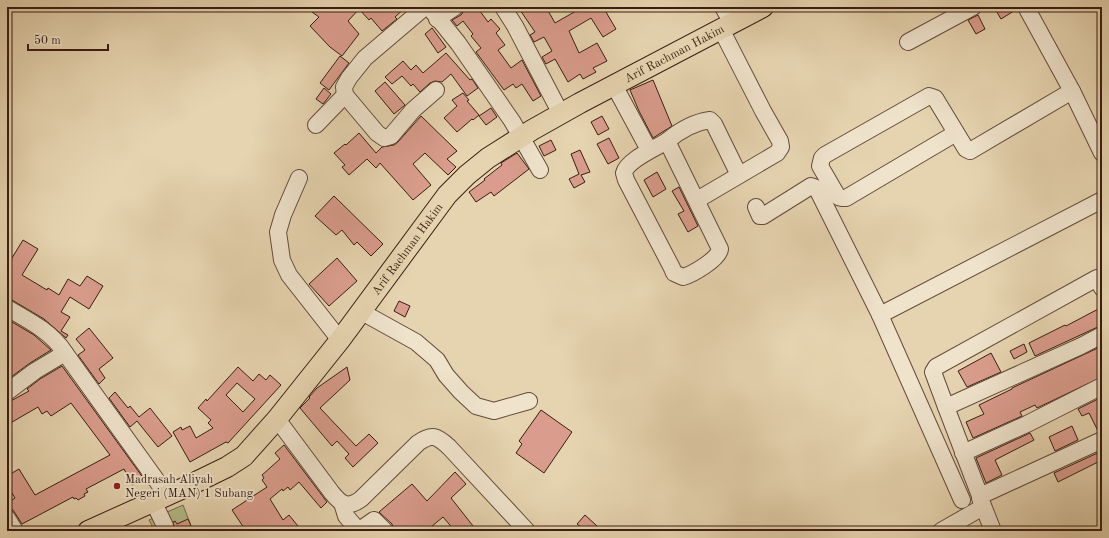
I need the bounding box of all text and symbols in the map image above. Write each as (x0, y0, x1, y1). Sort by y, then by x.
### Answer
street label: Arif Rachman Hakim (623, 23, 727, 86)
scale bar (28, 26, 108, 52)
text: 50 m (34, 34, 61, 47)
street label: Arif Rachman Hakim (370, 201, 446, 298)
place label: Madrasah Aliyah Negeri (MAN) 1 Subang (125, 474, 254, 500)
marker: Madrasah Aliyah Negeri (MAN) 1 Subang (112, 481, 122, 491)

